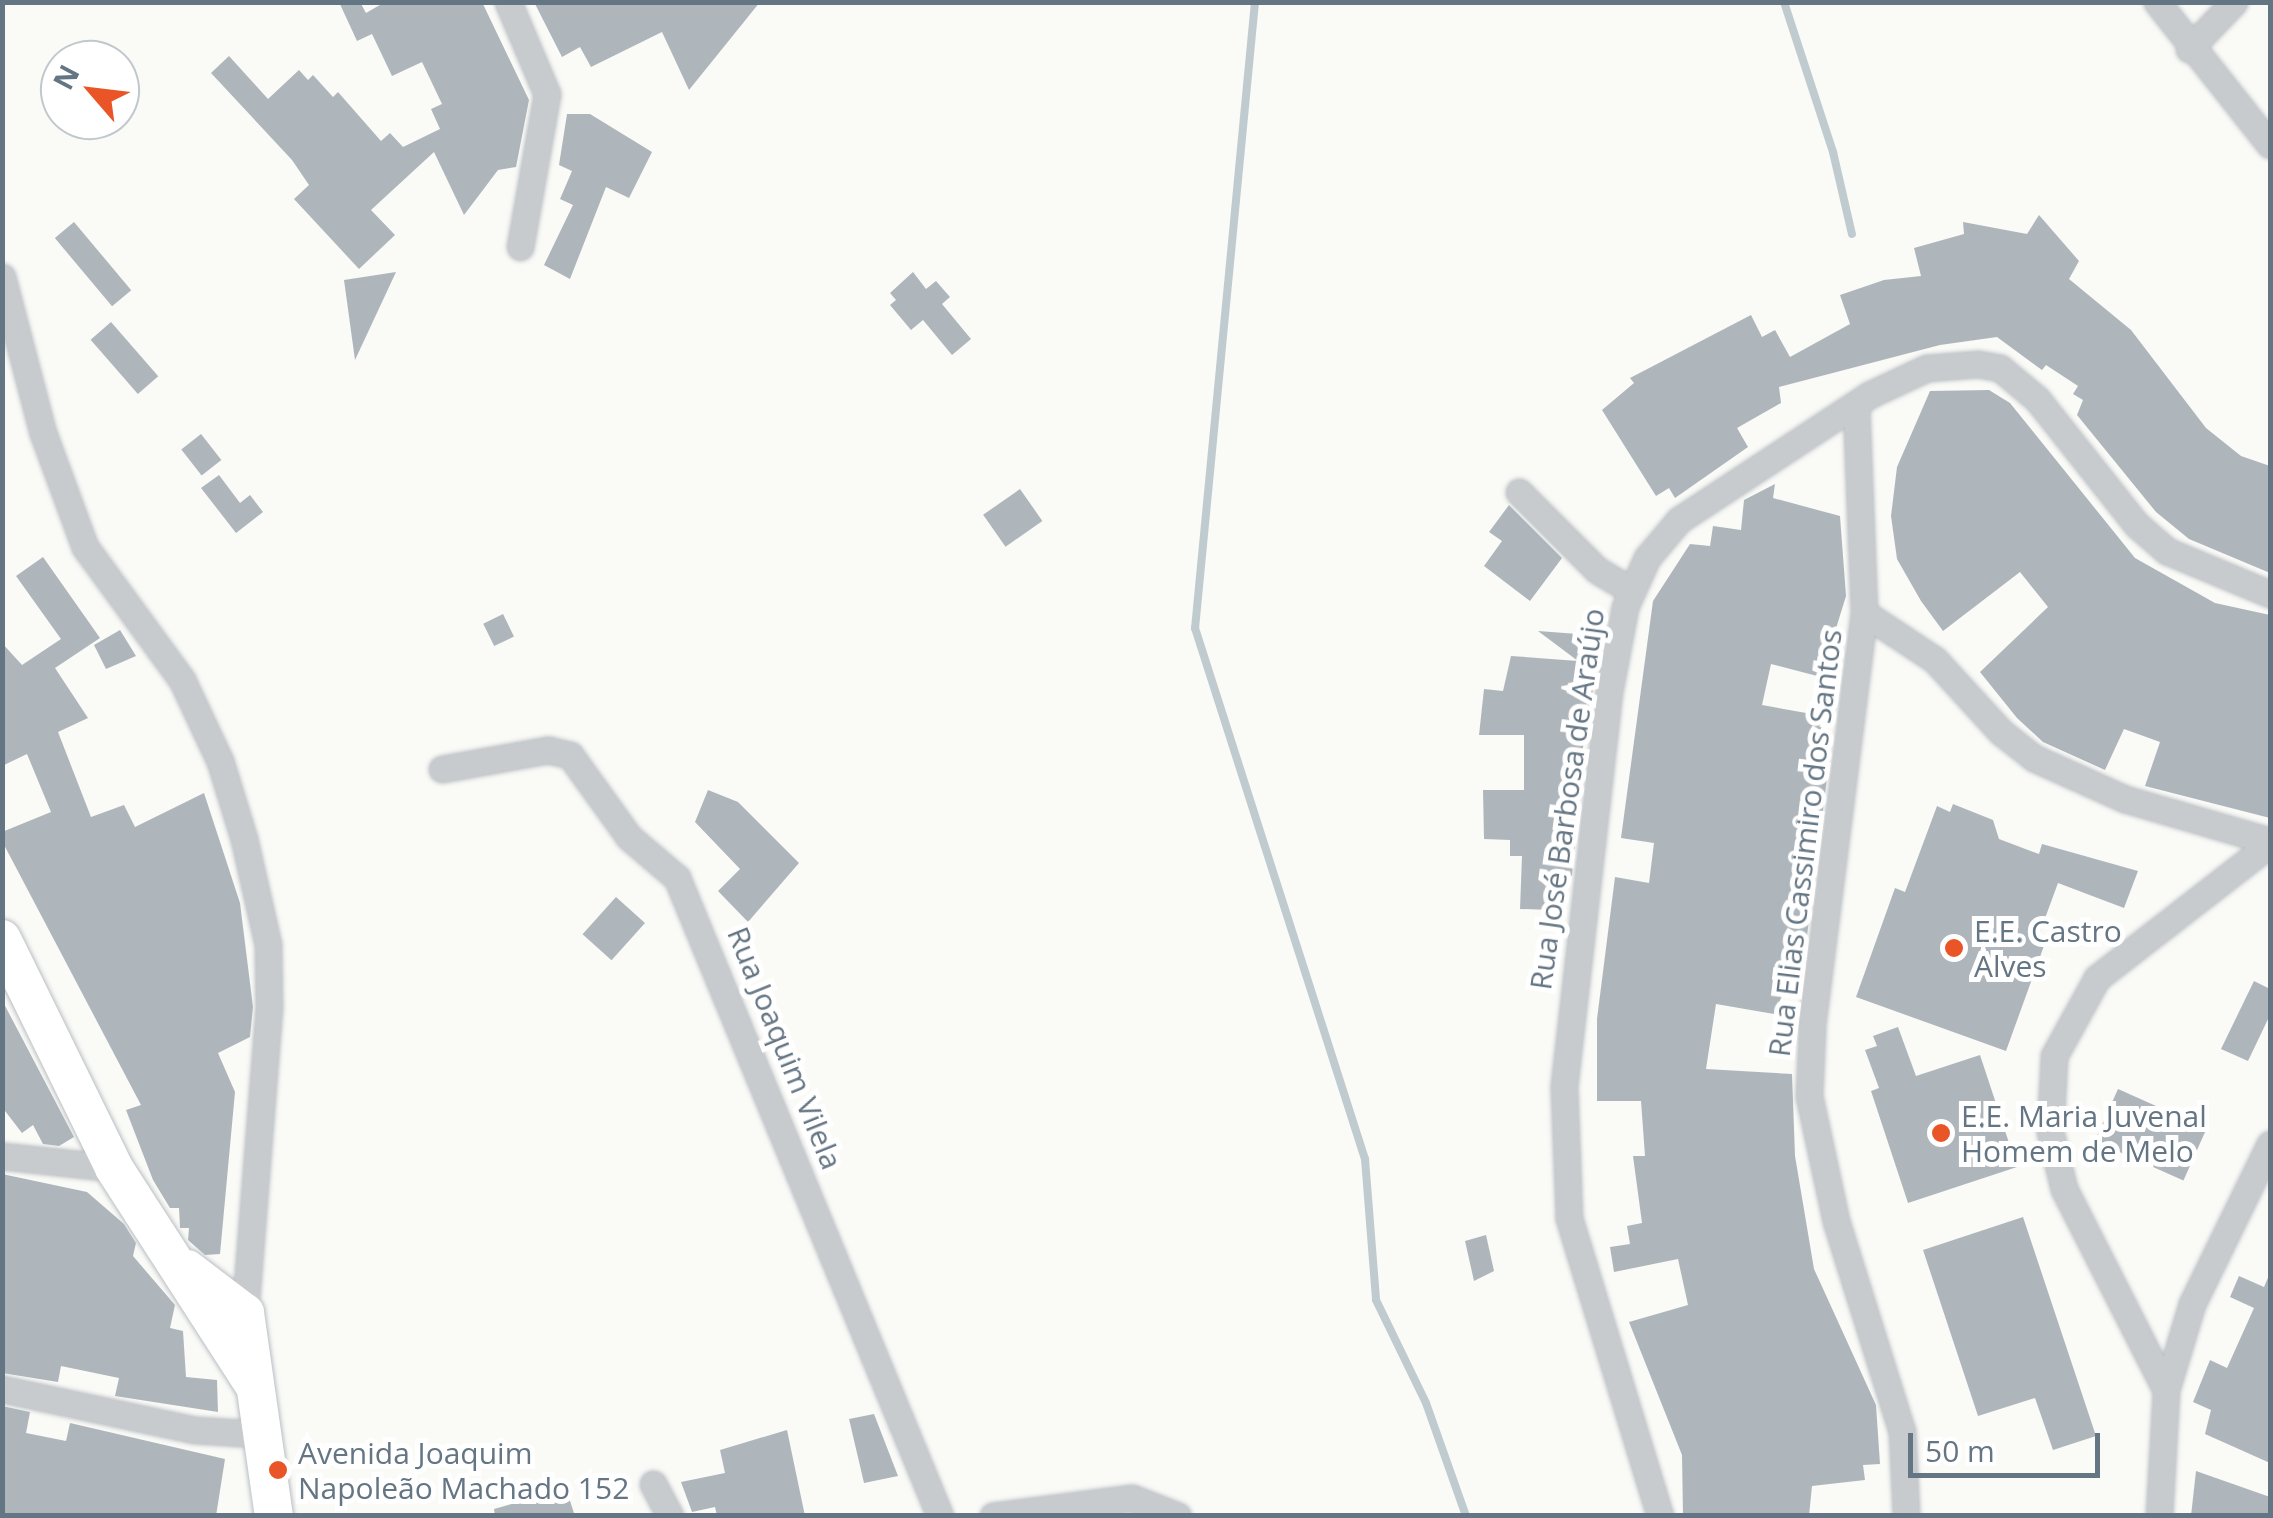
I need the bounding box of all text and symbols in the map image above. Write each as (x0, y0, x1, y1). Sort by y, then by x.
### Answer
north arrow (40, 40, 140, 140)
text: N (43, 58, 87, 96)
street label: Rua José Barbosa de Araújo (1522, 606, 1612, 992)
street label: Rua Elias Cassimiro dos Santos (1761, 627, 1849, 1059)
place label: E.E. Castro Alves (1974, 913, 2122, 984)
street label: Rua Joaquim Vilela (720, 922, 850, 1174)
marker: E.E. Castro Alves (1943, 937, 1965, 959)
place label: E.E. Maria Juvenal Homem de Melo (1961, 1098, 2207, 1168)
marker: E.E. Maria Juvenal Homem de Melo (1930, 1122, 1952, 1144)
scale bar (1913, 1413, 2106, 1475)
text: 50 m (1925, 1430, 1995, 1471)
place label: Avenida Joaquim Napoleão Machado 152 (298, 1435, 629, 1506)
marker: Avenida Joaquim Napoleão Machado 152 (267, 1459, 289, 1481)

